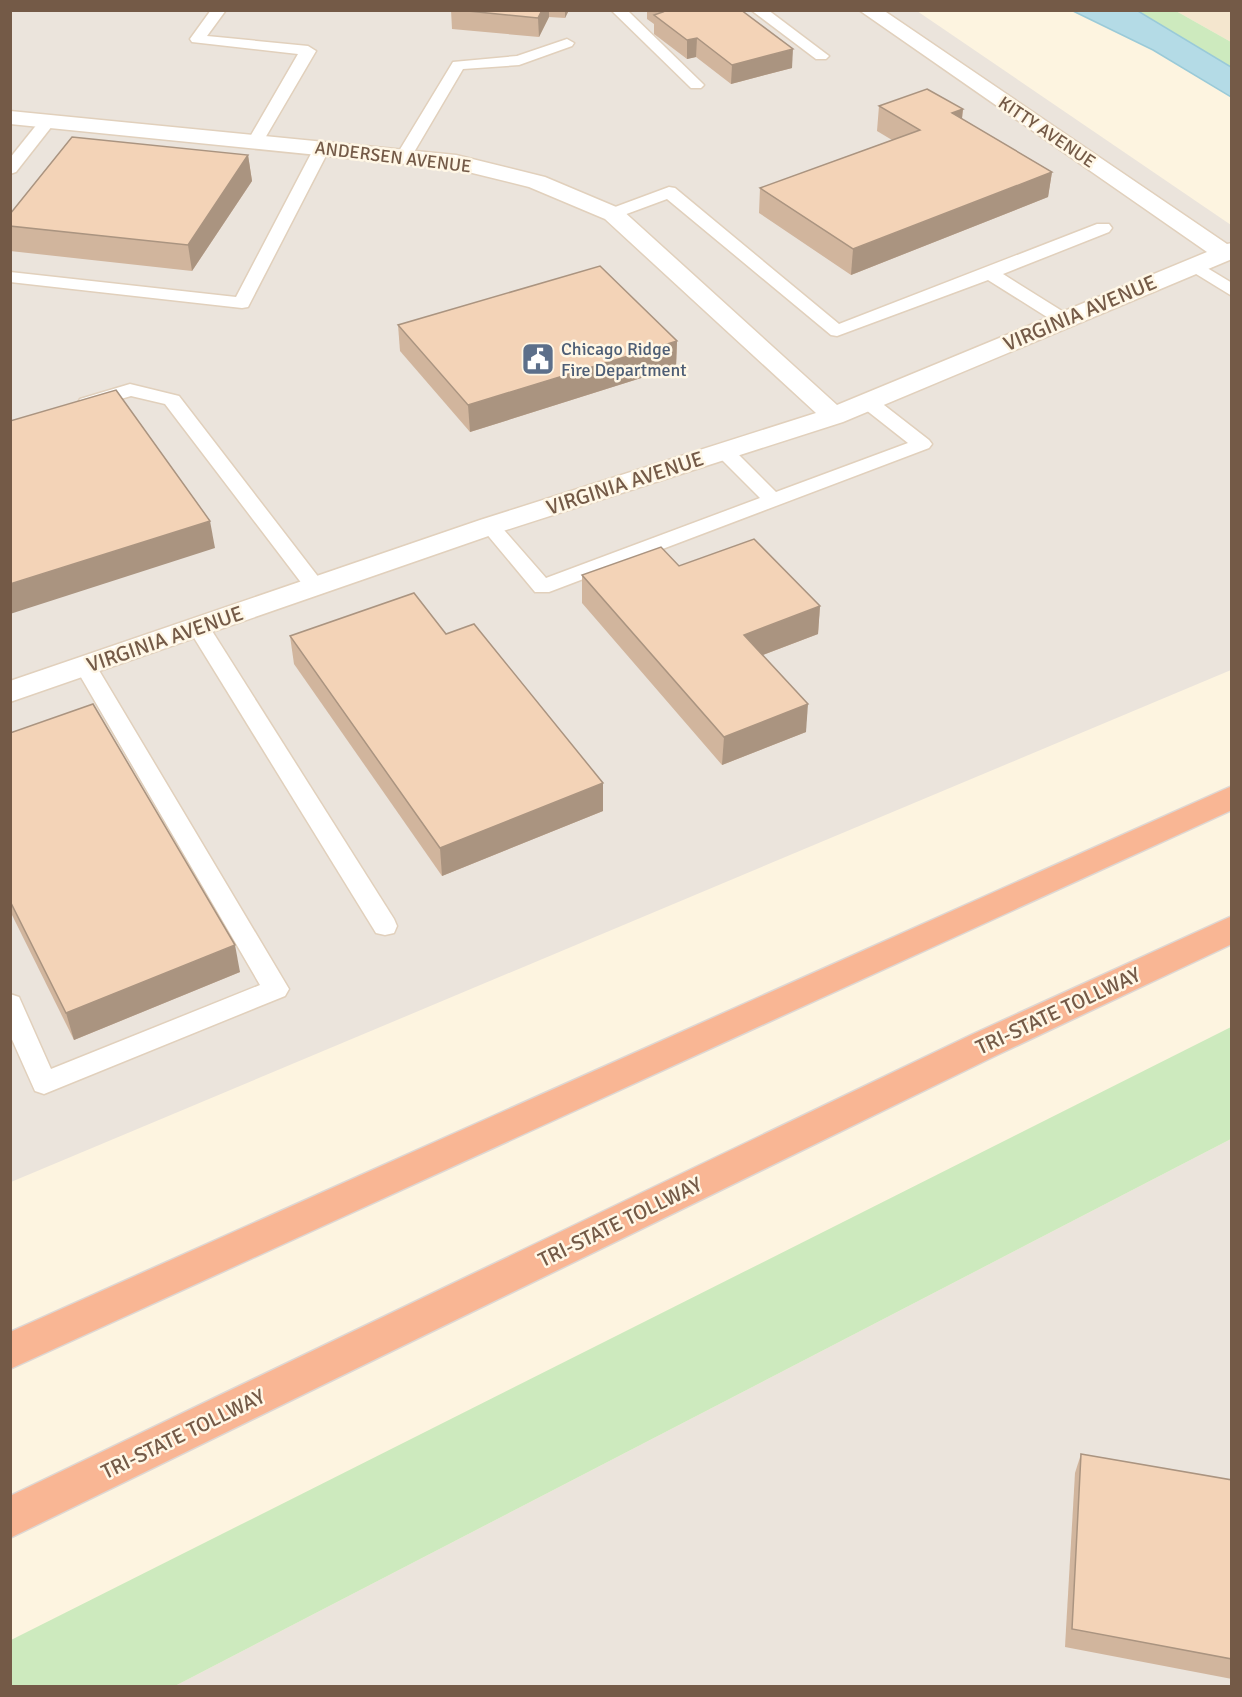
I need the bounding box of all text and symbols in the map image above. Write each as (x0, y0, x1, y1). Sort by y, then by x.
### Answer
street label: KITTY AVENUE (994, 91, 1100, 173)
street label: ANDERSEN AVENUE (314, 136, 472, 178)
street label: VIRGINIA AVENUE (999, 269, 1161, 357)
place label: Chicago Ridge Fire Department (561, 338, 687, 381)
public building icon: Chicago Ridge Fire Department (520, 341, 556, 377)
street label: VIRGINIA AVENUE (543, 445, 707, 521)
street label: VIRGINIA AVENUE (83, 600, 247, 678)
street label: TRI-STATE TOLLWAY (972, 961, 1145, 1061)
street label: TRI-STATE TOLLWAY (534, 1171, 706, 1273)
street label: TRI-STATE TOLLWAY (97, 1383, 269, 1485)

